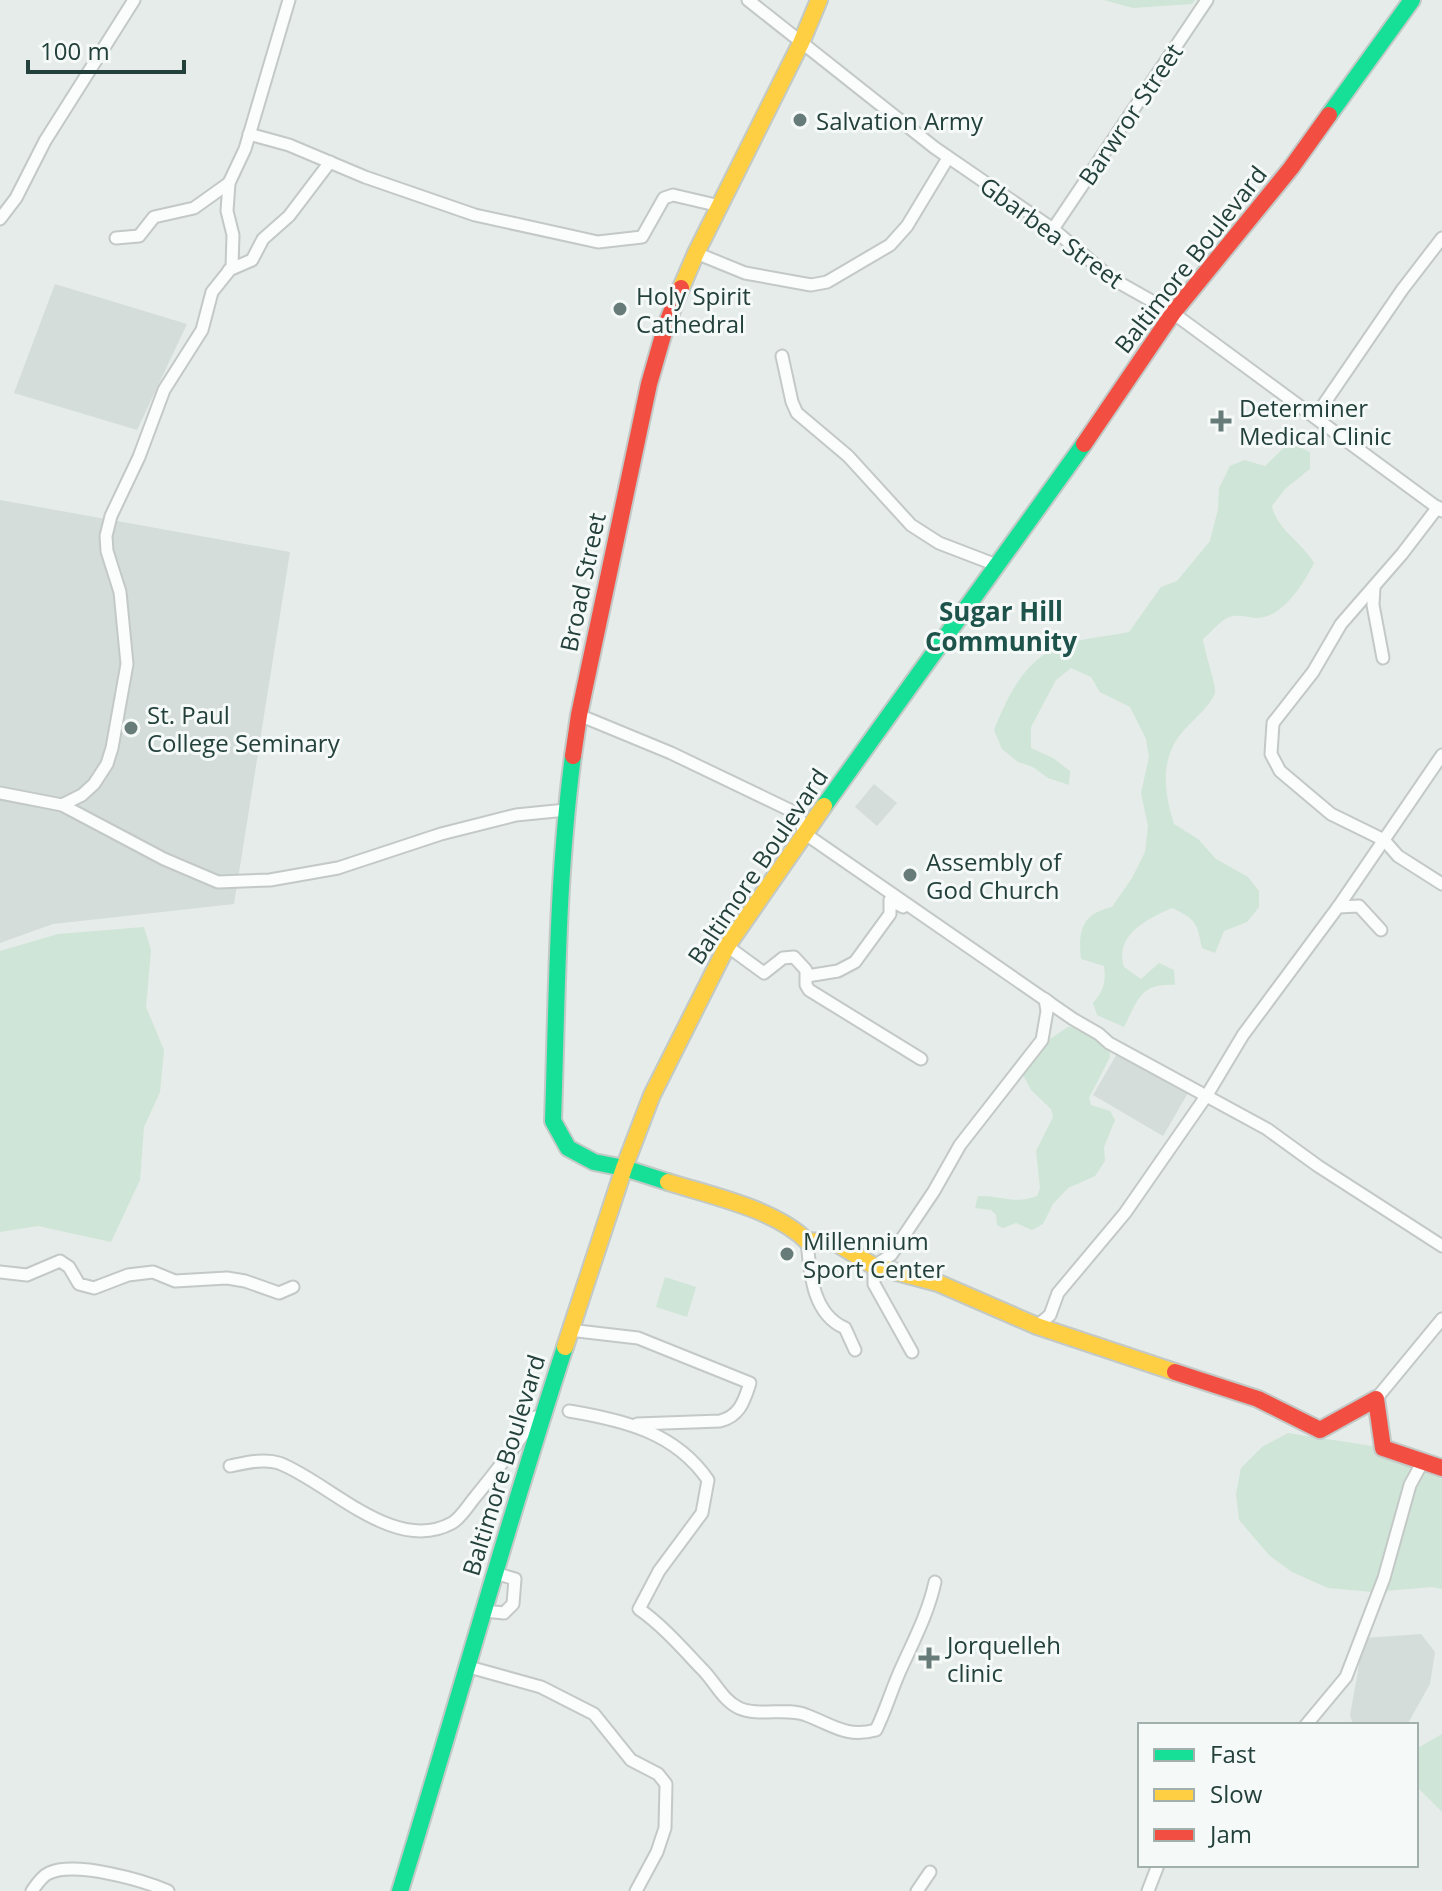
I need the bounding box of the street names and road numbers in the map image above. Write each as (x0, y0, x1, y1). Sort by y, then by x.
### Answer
street label: Barwror Street (1070, 37, 1190, 191)
street label: Baltimore Boulevard (1106, 158, 1274, 360)
street label: Gbarbea Street (974, 169, 1130, 295)
street label: Broad Street (551, 510, 613, 654)
street label: Baltimore Boulevard (679, 762, 835, 970)
street label: Baltimore Boulevard (454, 1350, 552, 1580)

